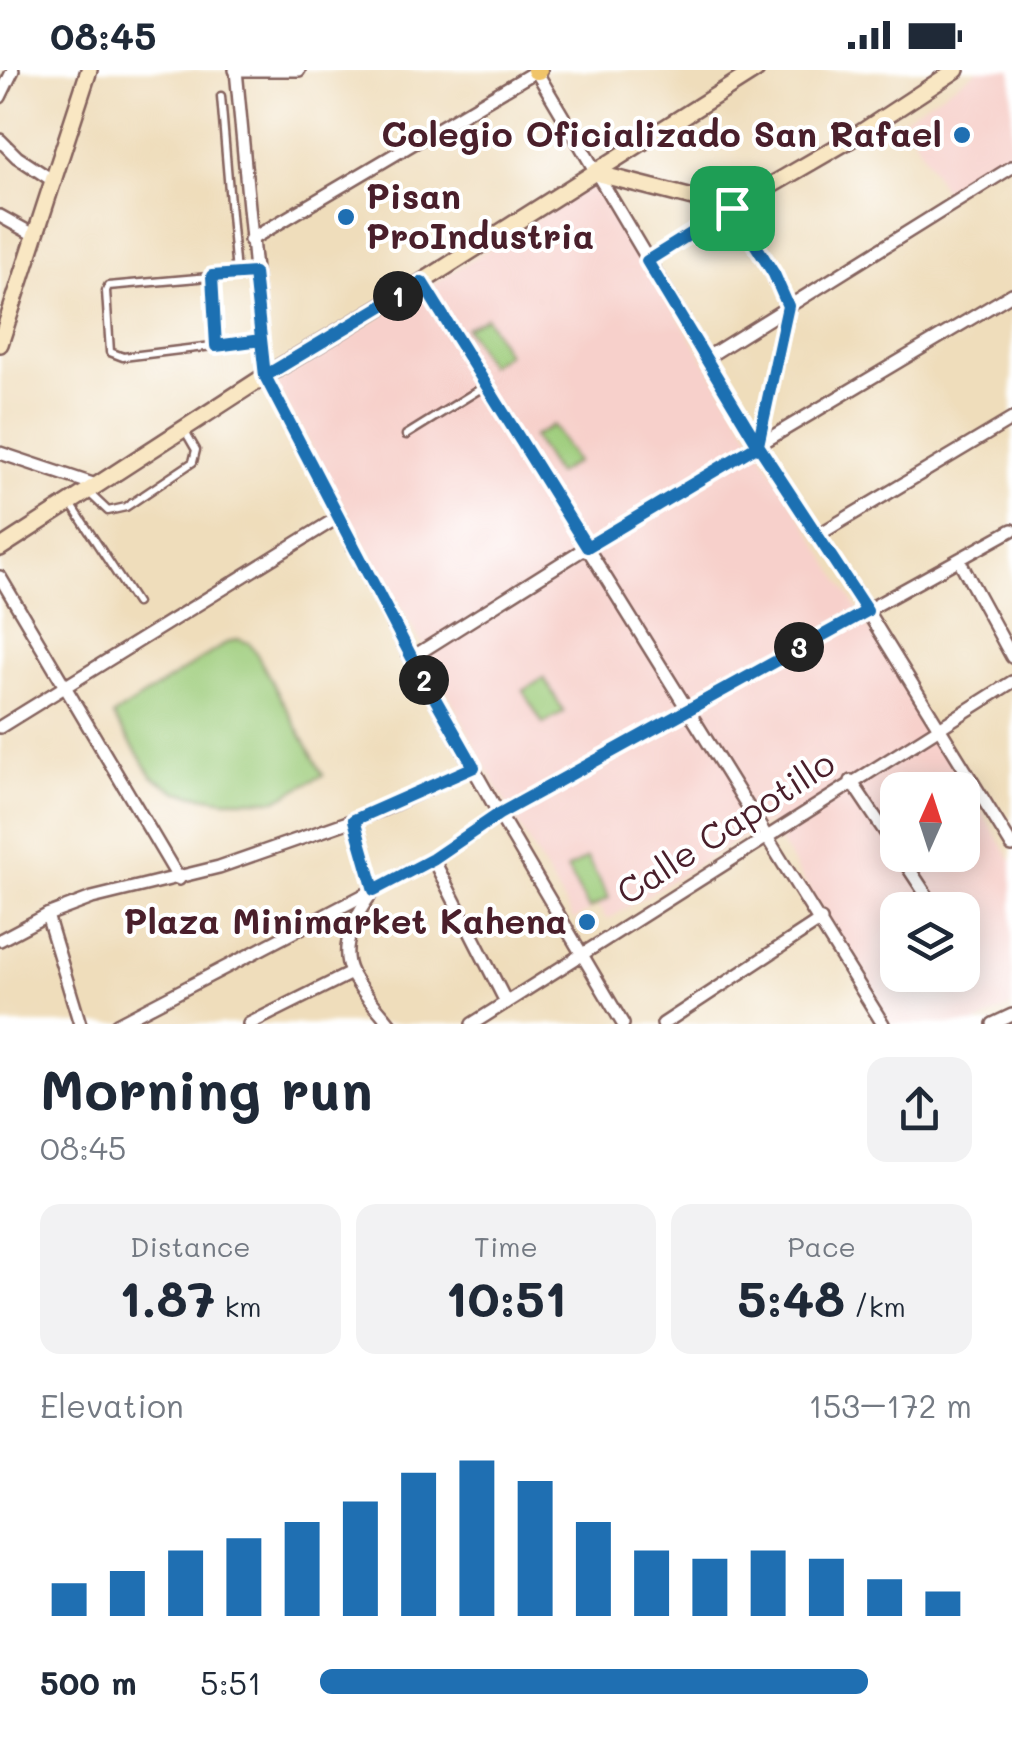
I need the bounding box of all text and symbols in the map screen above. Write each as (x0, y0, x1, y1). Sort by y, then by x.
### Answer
text: 08:45 (50, 10, 156, 60)
place label: Colegio Oficializado San Rafael (381, 110, 942, 156)
marker: Colegio Oficializado San Rafael (951, 124, 973, 146)
pin (690, 166, 775, 251)
place label: Pisan ProIndustria (366, 172, 594, 258)
icon: arrive (705, 181, 760, 236)
marker: Pisan ProIndustria (335, 206, 357, 228)
pin: 1 (373, 271, 423, 321)
text: 1 (392, 278, 404, 314)
pin: 3 (774, 622, 824, 672)
text: 3 (791, 629, 807, 665)
pin: 2 (399, 655, 449, 705)
text: 2 (416, 662, 432, 698)
street label: Calle Capotillo (607, 739, 843, 914)
north arrow (880, 772, 980, 872)
map controls (880, 772, 980, 992)
button: layers (880, 892, 980, 992)
place label: Plaza Minimarket Kahena (124, 897, 567, 943)
marker: Plaza Minimarket Kahena (576, 911, 598, 933)
text: Morning run (40, 1052, 373, 1124)
button: share (867, 1057, 972, 1162)
text: 08:45 (40, 1126, 126, 1168)
text: Distance (130, 1228, 251, 1264)
text: Time (474, 1228, 538, 1264)
text: Pace (787, 1228, 856, 1264)
text: 1.87 (119, 1264, 215, 1330)
text: 10:51 (445, 1264, 567, 1330)
text: 5:48 (737, 1264, 845, 1330)
text: km (215, 1288, 262, 1324)
text: /km (845, 1288, 906, 1324)
text: Elevation (40, 1384, 184, 1426)
text: 153–172 m (808, 1384, 972, 1426)
text: 500 m (40, 1661, 137, 1703)
text: 5:51 (200, 1661, 262, 1703)

